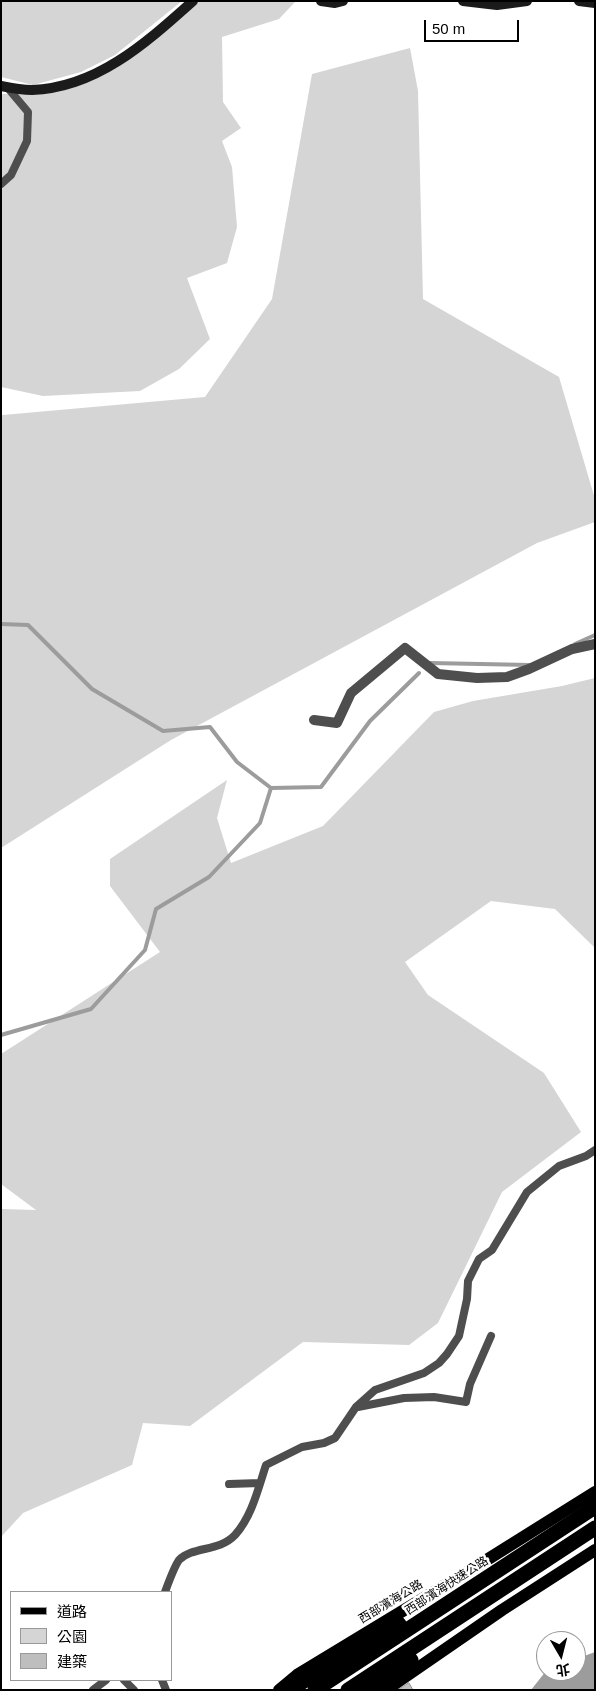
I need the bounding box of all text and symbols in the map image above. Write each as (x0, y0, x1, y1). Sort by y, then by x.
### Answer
scale bar (426, 10, 521, 42)
text: 50 m (432, 20, 465, 37)
street label: 西部濱海快速公路 (403, 1554, 491, 1618)
street label: 西部濱海公路 (356, 1577, 426, 1627)
legend (10, 1591, 172, 1681)
text: 道路 (57, 1603, 87, 1620)
text: 公園 (57, 1628, 87, 1645)
north arrow (536, 1631, 586, 1681)
text: 建築 (57, 1653, 87, 1670)
text: 北 (555, 1661, 571, 1679)

